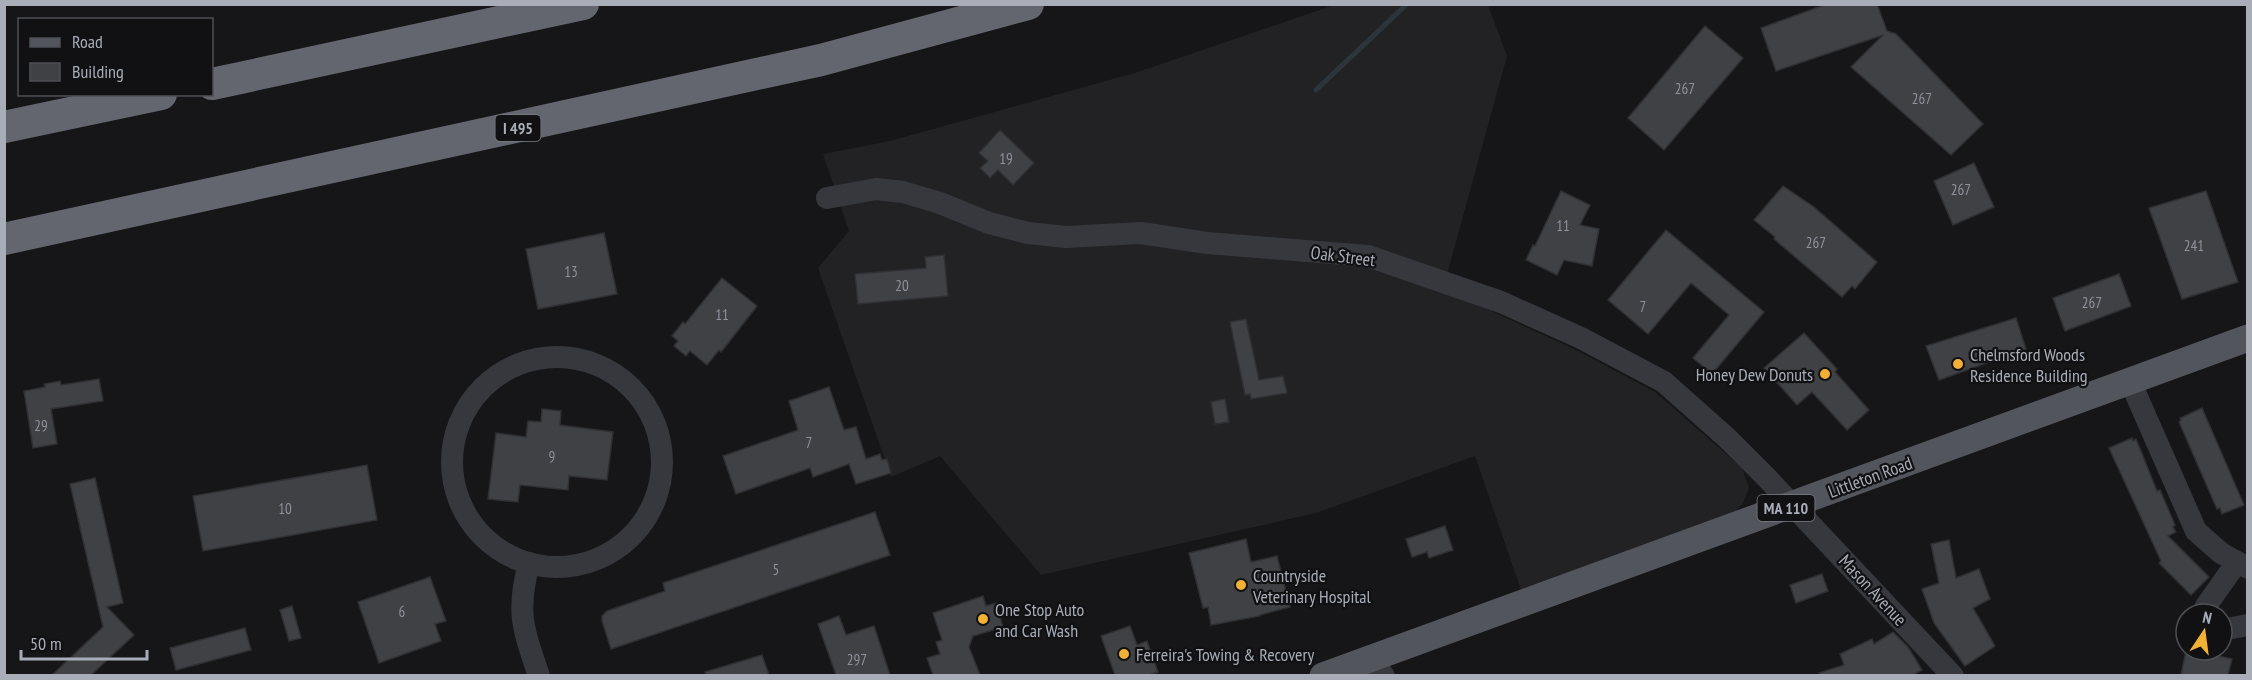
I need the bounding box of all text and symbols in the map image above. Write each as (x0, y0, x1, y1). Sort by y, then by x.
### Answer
legend (18, 18, 213, 96)
text: Road (72, 30, 103, 53)
text: Building (72, 60, 124, 83)
house number: 267 (1675, 79, 1695, 98)
house number: 267 (1912, 89, 1932, 108)
road number: I 495 (496, 115, 540, 141)
house number: 19 (999, 149, 1013, 168)
house number: 267 (1951, 180, 1971, 199)
house number: 11 (1556, 216, 1570, 235)
house number: 267 (1806, 233, 1826, 252)
house number: 241 (2184, 236, 2204, 255)
street label: Oak Street (1309, 241, 1377, 271)
house number: 13 (564, 262, 578, 281)
house number: 20 (895, 276, 909, 295)
house number: 267 (2082, 293, 2102, 312)
house number: 7 (1640, 297, 1646, 316)
house number: 11 (715, 305, 729, 324)
place label: Chelmsford Woods Residence Building (1970, 343, 2088, 387)
marker: Chelmsford Woods Residence Building (1951, 357, 1965, 371)
place label: Honey Dew Donuts (1696, 363, 1813, 386)
marker: Honey Dew Donuts (1818, 367, 1832, 381)
house number: 29 (34, 416, 48, 435)
house number: 7 (806, 433, 812, 452)
house number: 9 (549, 447, 555, 466)
street label: Littleton Road (1825, 451, 1915, 503)
road number: MA 110 (1758, 495, 1814, 521)
house number: 10 (278, 499, 292, 518)
street label: Mason Avenue (1834, 550, 1912, 630)
house number: 5 (773, 560, 779, 579)
place label: Countryside Veterinary Hospital (1252, 564, 1371, 608)
marker: Countryside Veterinary Hospital (1234, 578, 1248, 592)
place label: One Stop Auto and Car Wash (995, 598, 1085, 642)
house number: 6 (399, 602, 406, 621)
north arrow (2174, 602, 2234, 662)
text: N (2201, 607, 2214, 628)
marker: One Stop Auto and Car Wash (976, 612, 990, 626)
scale bar (21, 623, 147, 661)
text: 50 m (30, 632, 62, 655)
place label: Ferreira's Towing & Recovery (1136, 643, 1314, 666)
marker: Ferreira's Towing & Recovery (1117, 647, 1131, 661)
house number: 297 (847, 650, 867, 669)

